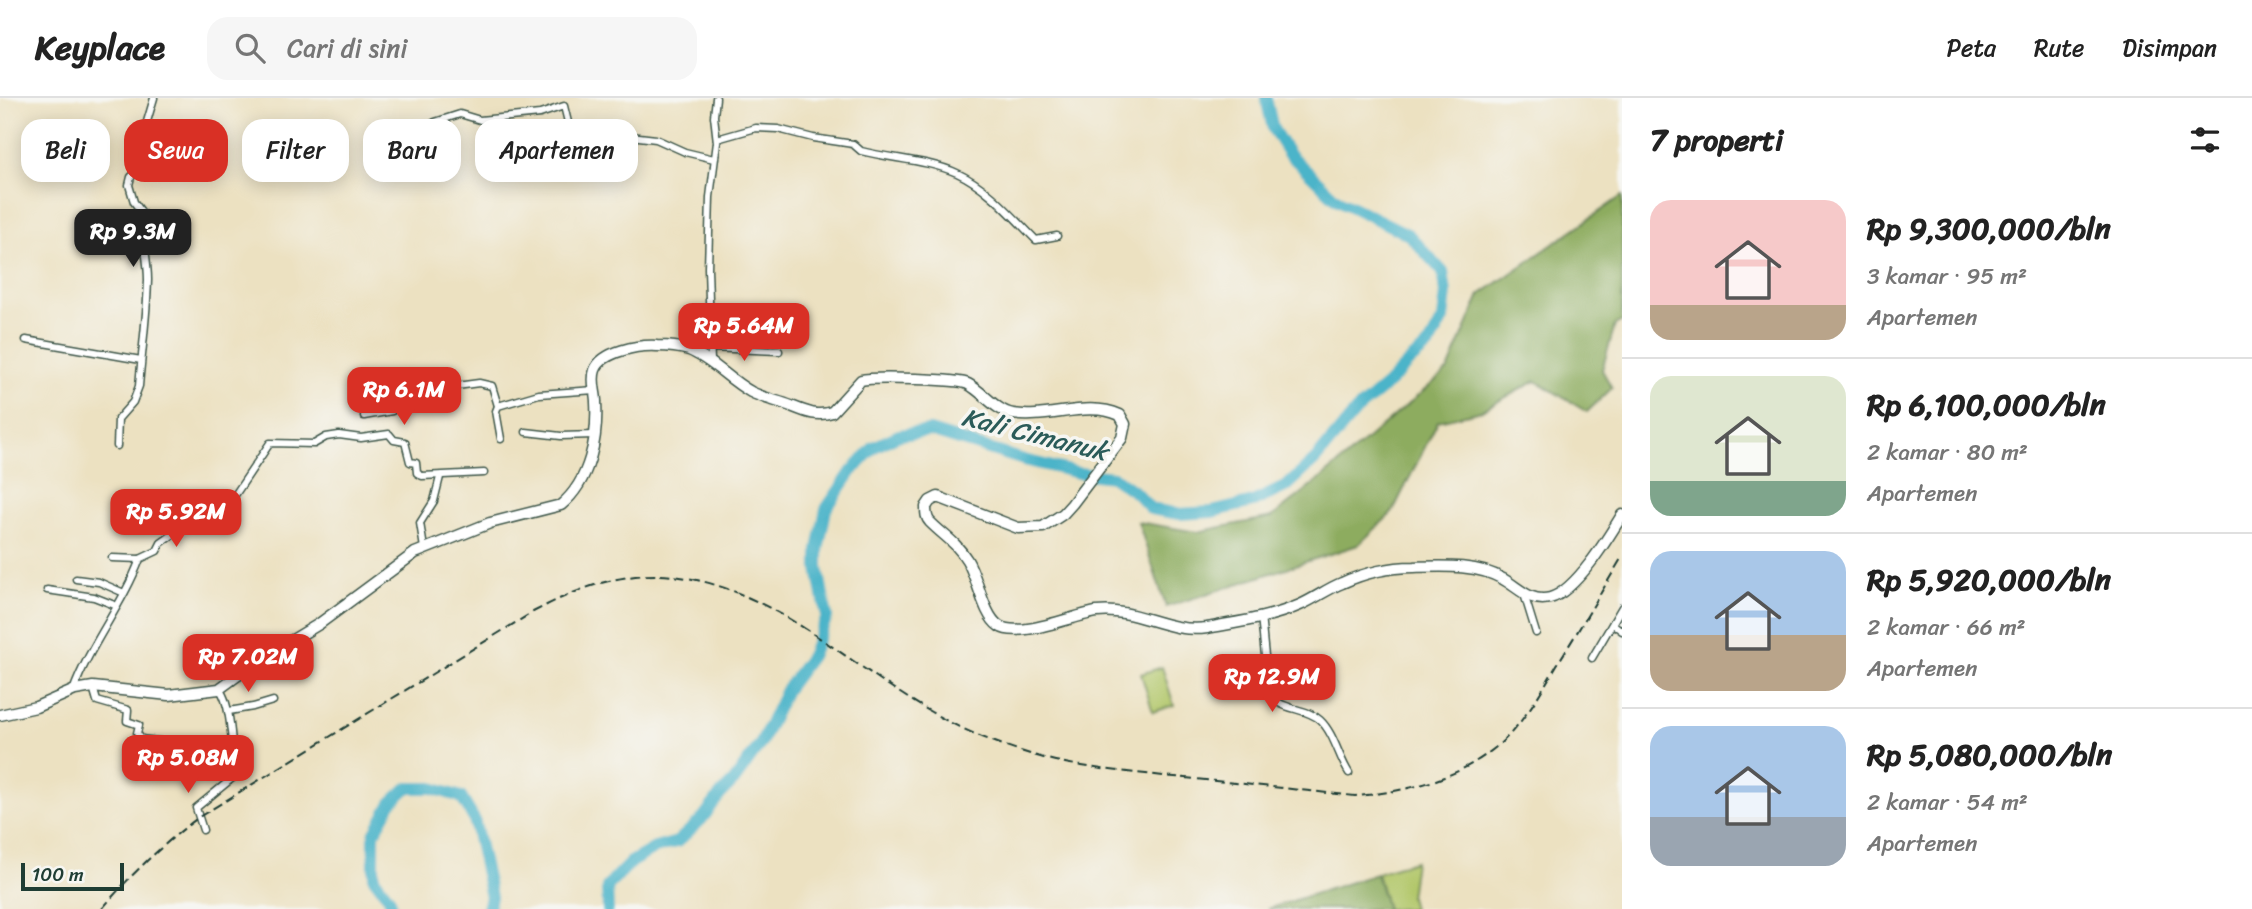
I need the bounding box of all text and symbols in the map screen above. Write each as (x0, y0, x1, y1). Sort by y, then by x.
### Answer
search box (207, 17, 697, 80)
text: Keyplace (35, 19, 165, 77)
text: Cari di sini (287, 25, 407, 71)
text: Peta (1947, 27, 1996, 69)
text: Rute (2034, 27, 2084, 69)
text: Disimpan (2122, 27, 2217, 69)
icon: search (231, 29, 269, 67)
text: 7 properti (1650, 113, 1783, 167)
chip: Beli (21, 119, 110, 182)
chip: Sewa (124, 119, 228, 182)
chip: Filter (242, 119, 349, 182)
chip: Baru (363, 119, 461, 182)
chip: Apartemen (475, 119, 638, 182)
icon: filters (2186, 121, 2224, 159)
text: Rp 9,300,000/bln (1867, 202, 2111, 256)
pin: Rp 9.3M (68, 209, 198, 269)
text: Rp 9.3M (90, 211, 176, 252)
icon: home (1706, 228, 1790, 312)
text: 3 kamar · 95 m² (1867, 256, 2027, 297)
text: Apartemen (1867, 297, 1977, 338)
pin: Rp 5.64M (672, 303, 816, 363)
text: Rp 5.64M (694, 305, 794, 346)
pin: Rp 6.1M (339, 368, 469, 427)
text: Rp 6.1M (363, 369, 445, 410)
text: Rp 6,100,000/bln (1867, 378, 2106, 432)
water label: Kali Cimanuk (957, 394, 1116, 475)
icon: home (1706, 404, 1790, 488)
text: 2 kamar · 80 m² (1867, 432, 2028, 473)
text: Apartemen (1867, 473, 1977, 514)
pin: Rp 5.92M (104, 490, 248, 549)
text: Rp 5.92M (126, 491, 226, 532)
text: Rp 5,920,000/bln (1867, 553, 2111, 607)
icon: home (1706, 579, 1790, 663)
text: 2 kamar · 66 m² (1867, 607, 2026, 648)
pin: Rp 7.02M (176, 634, 320, 694)
text: Rp 7.02M (199, 636, 297, 677)
text: Apartemen (1867, 648, 1977, 689)
pin: Rp 12.9M (1200, 654, 1344, 714)
text: Rp 12.9M (1224, 656, 1320, 697)
text: Rp 5,080,000/bln (1867, 728, 2112, 782)
pin: Rp 5.08M (116, 736, 260, 795)
text: Rp 5.08M (138, 737, 238, 778)
icon: home (1706, 754, 1790, 838)
text: 2 kamar · 54 m² (1867, 782, 2028, 823)
text: Apartemen (1867, 823, 1977, 864)
text: 100 m (32, 858, 84, 891)
scale bar (21, 860, 124, 892)

